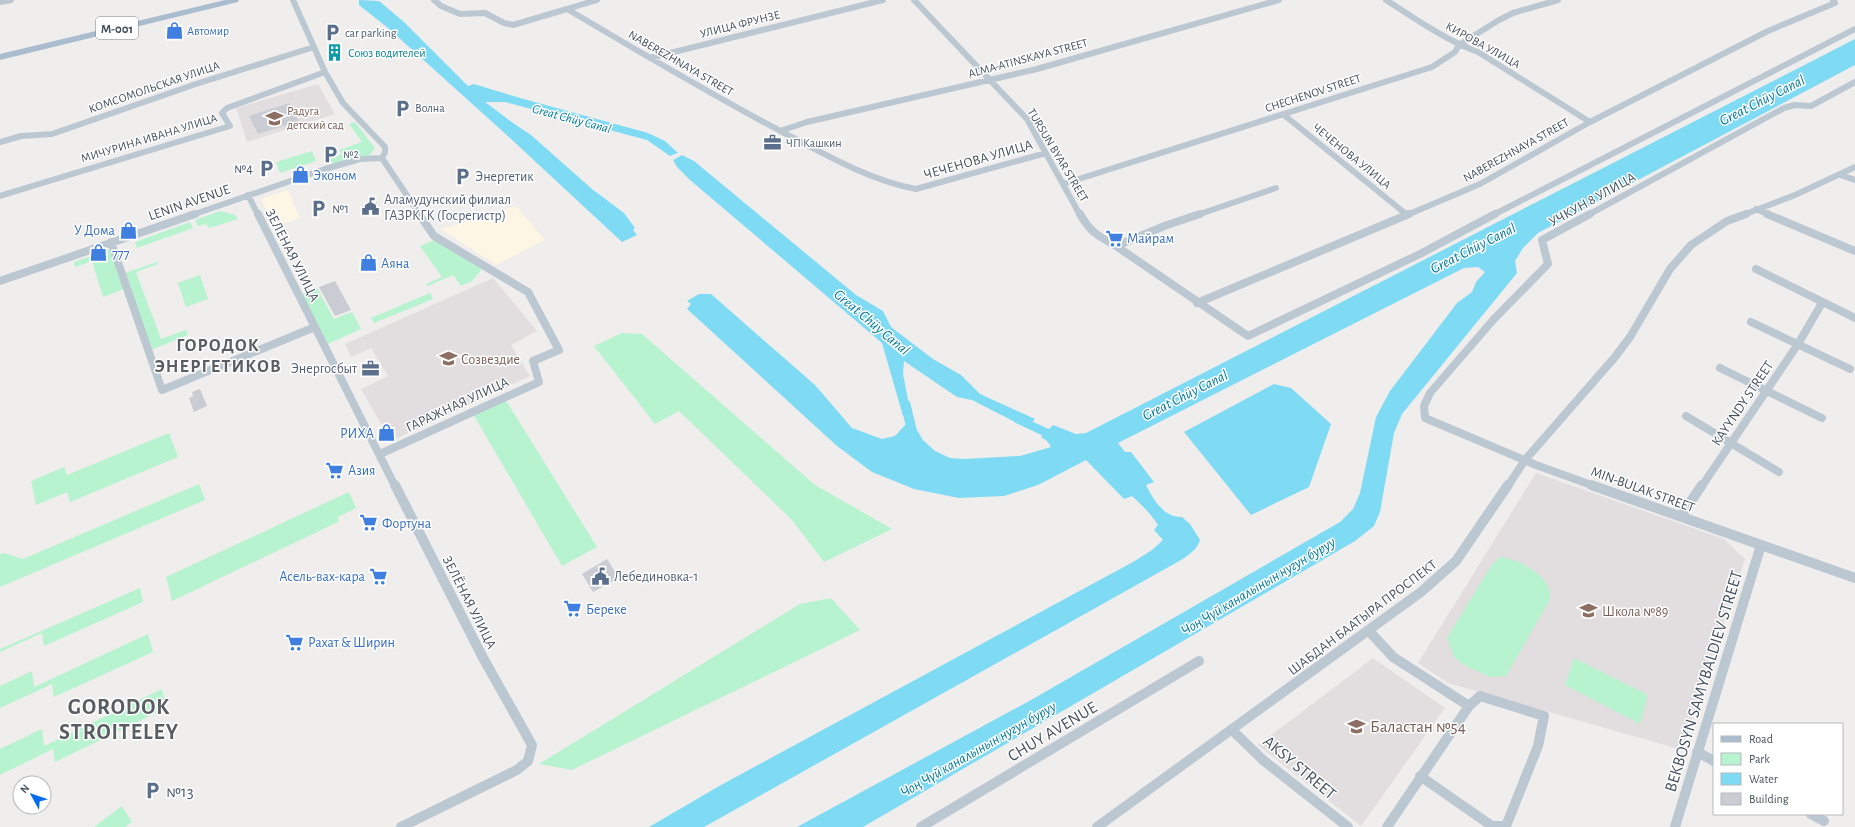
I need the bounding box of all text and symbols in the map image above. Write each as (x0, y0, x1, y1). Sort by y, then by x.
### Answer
street label: УЛИЦА ФРУНЗЕ (699, 8, 781, 40)
road number: М-001 (96, 17, 138, 39)
street label: КИРОВА УЛИЦА (1444, 20, 1522, 70)
shop icon: Автомир (164, 21, 184, 41)
parking icon: car parking (322, 23, 342, 43)
place label: Автомир (187, 25, 229, 37)
place label: car parking (345, 27, 397, 39)
street label: NABEREZHNAYA STREET (626, 28, 736, 98)
street label: ALMA-ATINSKAYA STREET (967, 36, 1089, 80)
building icon: Союз водителей (325, 43, 345, 63)
place label: Союз водителей (348, 47, 426, 59)
street label: КОМСОМОЛЬСКАЯ УЛИЦА (87, 59, 221, 115)
street label: CHECHENOV STREET (1264, 72, 1362, 114)
water label: Great Chüy Canal (1717, 72, 1808, 128)
parking icon: Волна (392, 98, 412, 118)
place label: Волна (415, 102, 445, 114)
water label: Great Chüy Canal (531, 103, 613, 136)
place label: Радуга детский сад (287, 105, 344, 131)
street label: TURSUN BYAR STREET (1025, 106, 1091, 204)
school or university icon: Радуга детский сад (264, 108, 284, 128)
street label: МИЧУРИНА ИВАНА УЛИЦА (79, 112, 219, 164)
street label: NABEREZHNAYA STREET (1461, 116, 1571, 184)
street label: ЧЕЧЕНОВА УЛИЦА (1311, 121, 1393, 191)
office icon: ЧП Кашкин (763, 133, 783, 153)
place label: ЧП Кашкин (786, 137, 842, 149)
street label: ЧЕЧЕНОВА УЛИЦА (922, 138, 1034, 182)
parking icon: №2 (320, 144, 340, 164)
place label: №2 (343, 148, 359, 160)
parking icon: №4 (256, 158, 276, 178)
place label: №4 (234, 162, 253, 176)
shop icon: Эконом (290, 165, 310, 185)
parking icon: Энергетик (452, 166, 472, 186)
place label: Эконом (313, 169, 357, 183)
place label: Энергетик (475, 170, 534, 184)
street label: УЧКУН 8 УЛИЦА (1547, 170, 1638, 229)
street label: LENIN AVENUE (147, 182, 232, 223)
place label: Аламудунский филиал ГАЗРКГК (Госрегистр) (384, 193, 511, 223)
public building icon: Аламудунский филиал ГАЗРКГК (Госрегистр) (361, 197, 381, 217)
parking icon: №1 (309, 198, 329, 218)
place label: №1 (332, 202, 349, 216)
street label: ЗЕЛЕНАЯ УЛИЦА (263, 207, 322, 304)
shop icon: У Дома (118, 220, 138, 240)
water label: Great Chüy Canal (1428, 220, 1519, 276)
place label: У Дома (74, 224, 116, 238)
supermarket icon: Майрам (1104, 228, 1124, 248)
place label: Майрам (1127, 232, 1174, 246)
shop icon: 777 (89, 243, 109, 263)
place label: 777 (112, 247, 130, 261)
shop icon: Аяна (358, 253, 378, 273)
place label: Аяна (381, 257, 410, 271)
water label: Great Chüy Canal (831, 287, 913, 358)
district label: ГОРОДОК ЭНЕРГЕТИКОВ (154, 337, 282, 376)
school or university icon: Созвездие (438, 349, 458, 369)
place label: Созвездие (461, 353, 520, 367)
office icon: Энергосбыт (360, 358, 380, 378)
street label: KAYYNDY STREET (1709, 358, 1776, 449)
place label: Энергосбыт (291, 362, 358, 376)
water label: Great Chüy Canal (1140, 367, 1231, 423)
street label: ГАРАЖНАЯ УЛИЦА (404, 375, 511, 435)
shop icon: РИХА (377, 423, 397, 443)
place label: РИХА (340, 427, 374, 441)
supermarket icon: Азия (325, 460, 345, 480)
place label: Азия (348, 464, 375, 478)
street label: MIN-BULAK STREET (1589, 465, 1697, 515)
supermarket icon: Фортуна (359, 513, 379, 533)
place label: Фортуна (382, 517, 432, 531)
water label: Чоң Чүй каналынын нугун буруу (1179, 534, 1338, 638)
street label: ЗЕЛЁНАЯ УЛИЦА (440, 553, 500, 651)
street label: ШАБДАН БААТЫРА ПРОСПЕКТ (1286, 557, 1440, 678)
supermarket icon: Асель-вах-кара (368, 566, 388, 586)
public building icon: Лебединовка-1 (591, 566, 611, 586)
street label: BEKBOSYN SAMYBALDIEV STREET (1662, 568, 1745, 794)
place label: Асель-вах-кара (279, 570, 366, 584)
place label: Лебединовка-1 (614, 570, 698, 584)
supermarket icon: Береке (563, 599, 583, 619)
school or university icon: Школа №89 (1579, 601, 1599, 621)
place label: Береке (586, 603, 627, 617)
place label: Школа №89 (1602, 605, 1668, 619)
supermarket icon: Рахат & Ширин (285, 632, 305, 652)
place label: Рахат & Ширин (308, 636, 395, 650)
district label: GORODOK STROITELEY (59, 696, 179, 743)
street label: CHUY AVENUE (1005, 698, 1100, 765)
water label: Чоң Чүй каналынын нугун буруу (898, 699, 1059, 800)
school or university icon: Баластан №54 (1347, 716, 1367, 736)
place label: Баластан №54 (1370, 718, 1466, 735)
legend (1713, 723, 1843, 815)
street label: AKSY STREET (1260, 732, 1339, 803)
text: Road (1749, 733, 1773, 745)
text: Park (1749, 753, 1770, 765)
text: Water (1749, 773, 1778, 785)
north arrow (12, 775, 52, 815)
parking icon: №13 (143, 781, 163, 801)
text: N (18, 782, 31, 795)
place label: №13 (166, 783, 194, 800)
text: Building (1749, 793, 1789, 805)

